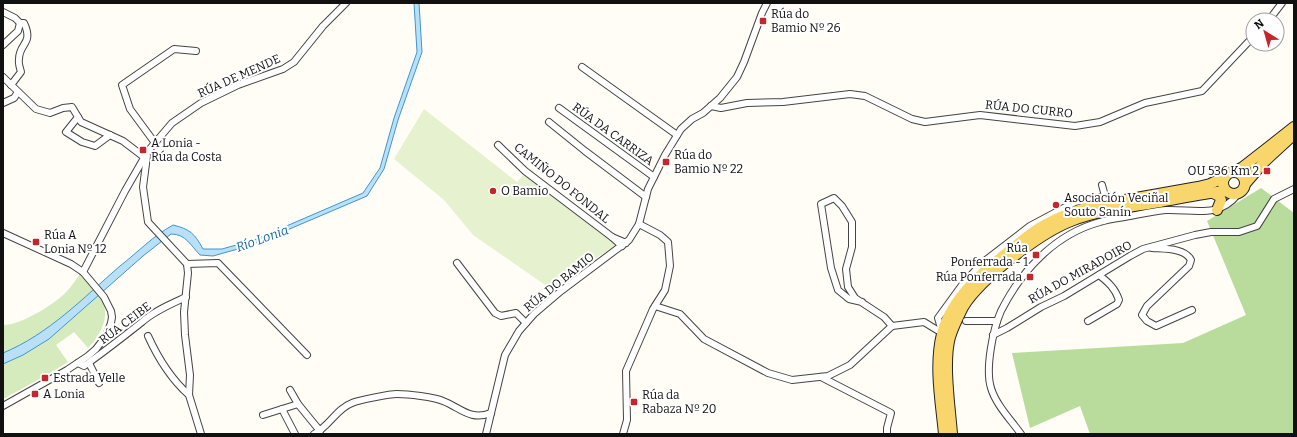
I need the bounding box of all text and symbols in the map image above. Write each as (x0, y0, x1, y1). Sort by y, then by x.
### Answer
place label: Rúa do Bamio Nº 26 (771, 7, 841, 35)
north arrow (1245, 12, 1285, 52)
marker: Rúa do Bamio Nº 26 (758, 16, 768, 26)
text: N (1252, 16, 1267, 32)
street label: RÚA DE MENDE (195, 51, 283, 101)
street label: RÚA DO CURRO (984, 96, 1074, 121)
street label: RÚA DA CARRIZA (570, 99, 657, 168)
place label: A Lonia - Rúa da Costa (151, 136, 222, 164)
street label: CAMIÑO DO FONDAL (511, 139, 614, 226)
marker: A Lonia - Rúa da Costa (138, 145, 148, 155)
place label: Rúa do Bamio Nº 22 (674, 148, 743, 176)
marker: Rúa do Bamio Nº 22 (661, 157, 671, 167)
place label: OU 536 Km 2 (1188, 164, 1259, 178)
marker: OU 536 Km 2 (1262, 166, 1272, 176)
place label: O Bamio (501, 184, 548, 198)
marker: O Bamio (488, 186, 498, 196)
place label: Asociación Veciñal Souto Sanín (1064, 191, 1169, 219)
marker: Asociación Veciñal Souto Sanín (1051, 200, 1061, 210)
water label: Río Lonia (234, 222, 290, 255)
place label: Rúa A Lonia Nº 12 (44, 228, 106, 256)
marker: Rúa A Lonia Nº 12 (31, 237, 41, 247)
street label: RÚA DO MIRADOIRO (1025, 237, 1134, 306)
place label: Rúa Ponferrada - 1 (951, 241, 1028, 269)
street label: RÚA DO BAMIO (520, 249, 597, 315)
marker: Rúa Ponferrada - 1 (1031, 250, 1041, 260)
place label: Rúa Ponferrada (936, 270, 1022, 284)
marker: Rúa Ponferrada (1025, 272, 1035, 282)
street label: RÚA CEIBE (96, 298, 154, 347)
place label: Estrada Velle (53, 371, 125, 385)
marker: Estrada Velle (40, 373, 50, 383)
place label: A Lonia (43, 387, 85, 401)
place label: Rúa da Rabaza Nº 20 (642, 388, 716, 416)
marker: A Lonia (30, 389, 40, 399)
marker: Rúa da Rabaza Nº 20 (629, 397, 639, 407)

